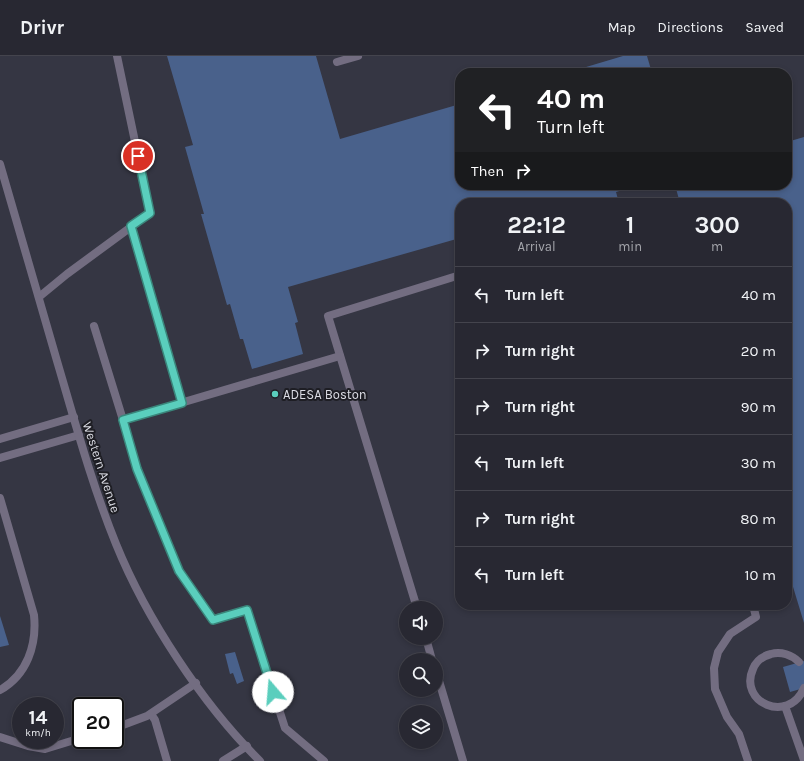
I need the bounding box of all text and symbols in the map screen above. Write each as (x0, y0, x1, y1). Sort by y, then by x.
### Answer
text: Drivr (20, 17, 64, 39)
text: Map (608, 19, 636, 36)
text: Directions (658, 19, 723, 36)
text: Saved (745, 19, 784, 36)
text: 40 m (537, 82, 605, 115)
icon: left (471, 84, 523, 136)
text: Turn left (537, 116, 605, 138)
pin (121, 139, 155, 173)
icon: arrive (127, 145, 149, 167)
icon: right (512, 160, 534, 182)
text: Then (471, 162, 504, 180)
text: 22:12 (507, 211, 566, 239)
text: 1 (626, 211, 634, 239)
text: 300 (694, 211, 740, 239)
text: Arrival (518, 239, 556, 254)
text: min (618, 239, 642, 254)
text: m (711, 239, 723, 254)
icon: left (471, 284, 493, 306)
text: Turn left (505, 286, 564, 304)
text: 40 m (741, 286, 776, 304)
icon: right (471, 340, 493, 362)
text: Turn right (505, 342, 575, 360)
text: 20 m (741, 342, 776, 360)
place label: ADESA Boston (283, 387, 367, 402)
marker: ADESA Boston (270, 389, 280, 399)
icon: right (471, 396, 493, 418)
text: Turn right (505, 398, 575, 416)
text: 90 m (741, 398, 776, 416)
street label: Western Avenue (80, 420, 123, 515)
icon: left (471, 452, 493, 474)
text: Turn left (505, 454, 564, 472)
text: 30 m (741, 454, 776, 472)
icon: right (471, 508, 493, 530)
text: Turn right (505, 510, 575, 528)
text: 80 m (740, 510, 776, 528)
icon: left (471, 564, 493, 586)
text: Turn left (505, 566, 564, 584)
text: 10 m (745, 566, 776, 584)
map controls (399, 601, 443, 749)
button: sound (399, 601, 443, 645)
button: search (399, 653, 443, 697)
position arrow (252, 671, 294, 713)
speed limit sign: 20 (72, 697, 124, 749)
button: layers (399, 705, 443, 749)
text: 14 (28, 706, 48, 729)
text: km/h (25, 727, 51, 739)

